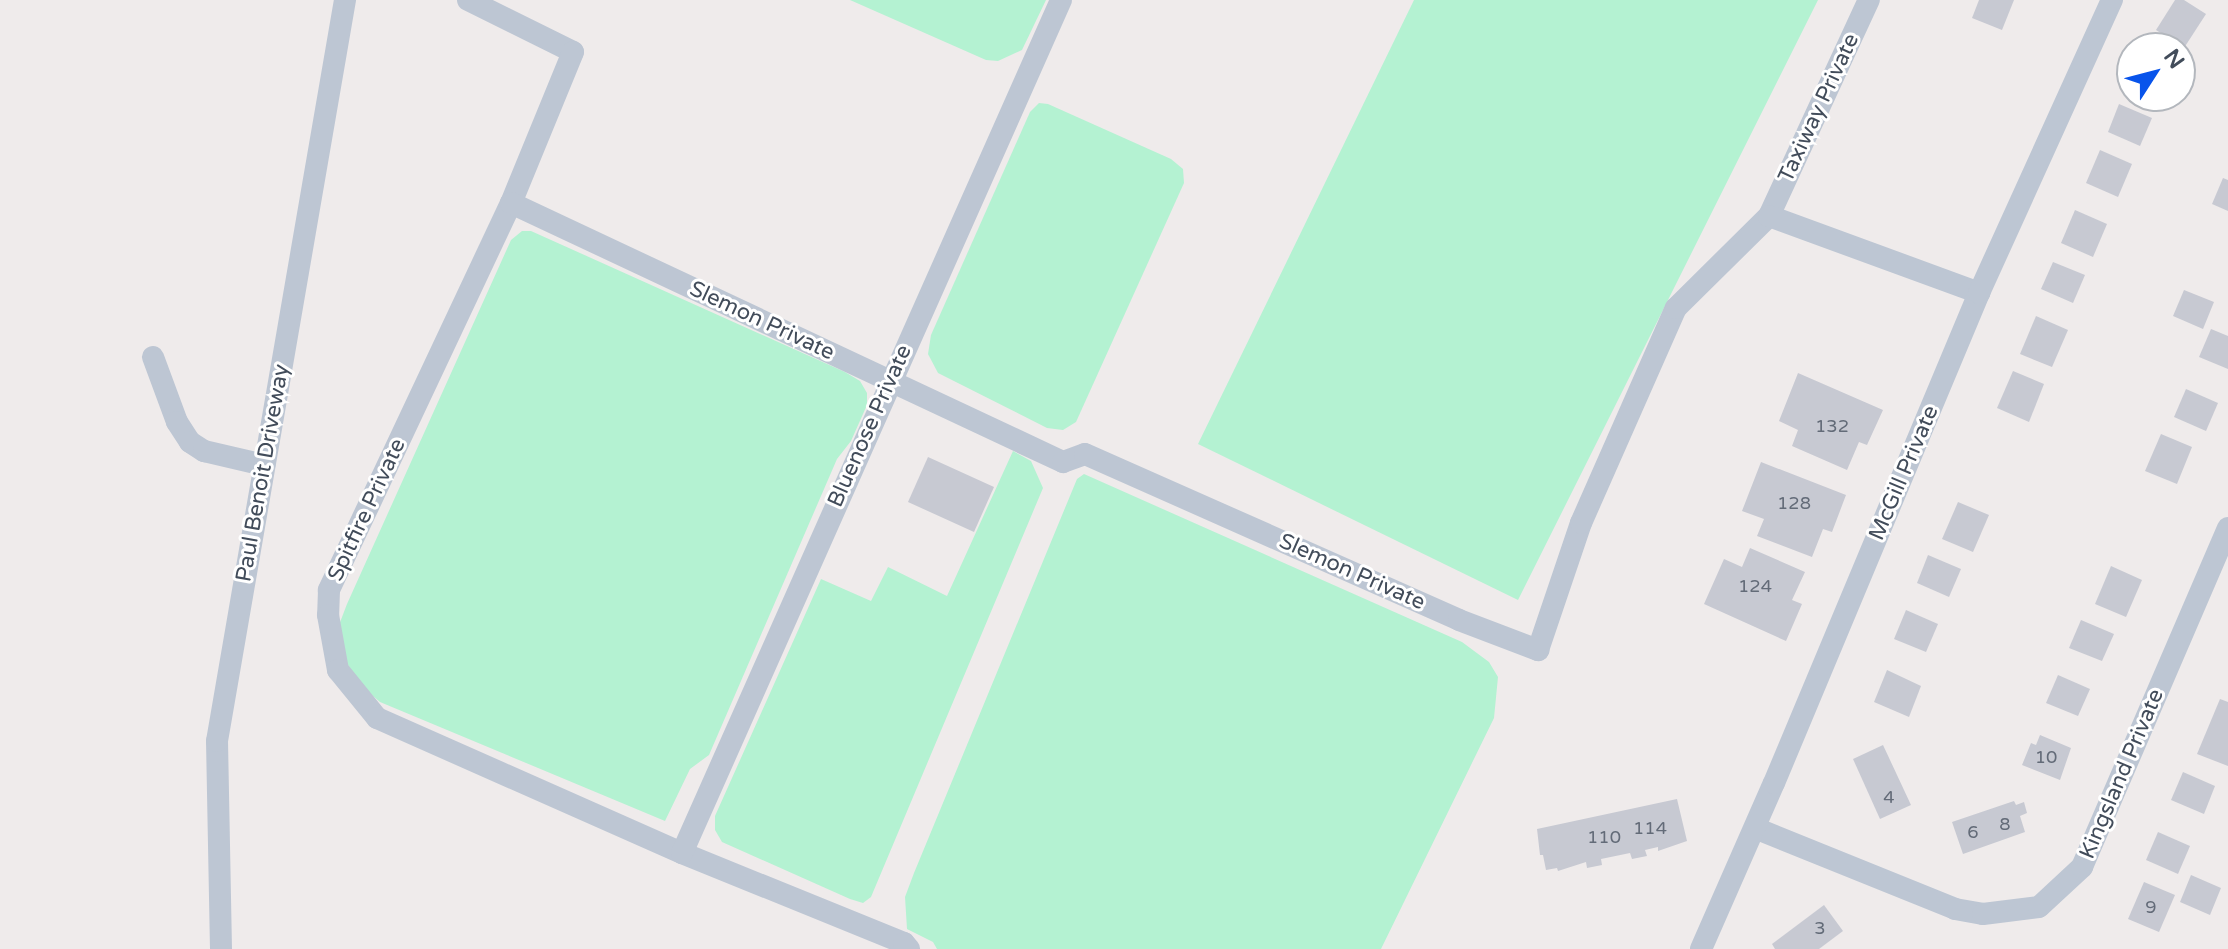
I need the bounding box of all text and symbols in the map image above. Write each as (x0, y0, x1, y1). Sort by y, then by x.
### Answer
street label: Taxiway Private (1773, 29, 1865, 187)
north arrow (2116, 32, 2196, 112)
text: N (2158, 44, 2190, 74)
street label: Slemon Private (685, 276, 839, 366)
street label: Bluenose Private (822, 341, 918, 511)
street label: Paul Benoit Driveway (231, 362, 295, 584)
street label: McGill Private (1864, 402, 1944, 544)
house number: 132 (1815, 415, 1849, 437)
street label: Spitfire Private (322, 435, 412, 585)
house number: 128 (1777, 492, 1811, 514)
street label: Slemon Private (1275, 528, 1429, 616)
house number: 124 (1738, 575, 1772, 597)
street label: Kingsland Private (2074, 685, 2170, 863)
house number: 10 (2035, 746, 2057, 768)
house number: 4 (1883, 786, 1895, 808)
house number: 8 (1999, 813, 2011, 835)
house number: 114 (1633, 817, 1667, 839)
house number: 6 (1967, 821, 1979, 843)
house number: 110 (1587, 826, 1621, 848)
house number: 9 (2145, 896, 2157, 918)
house number: 3 (1814, 917, 1826, 939)

